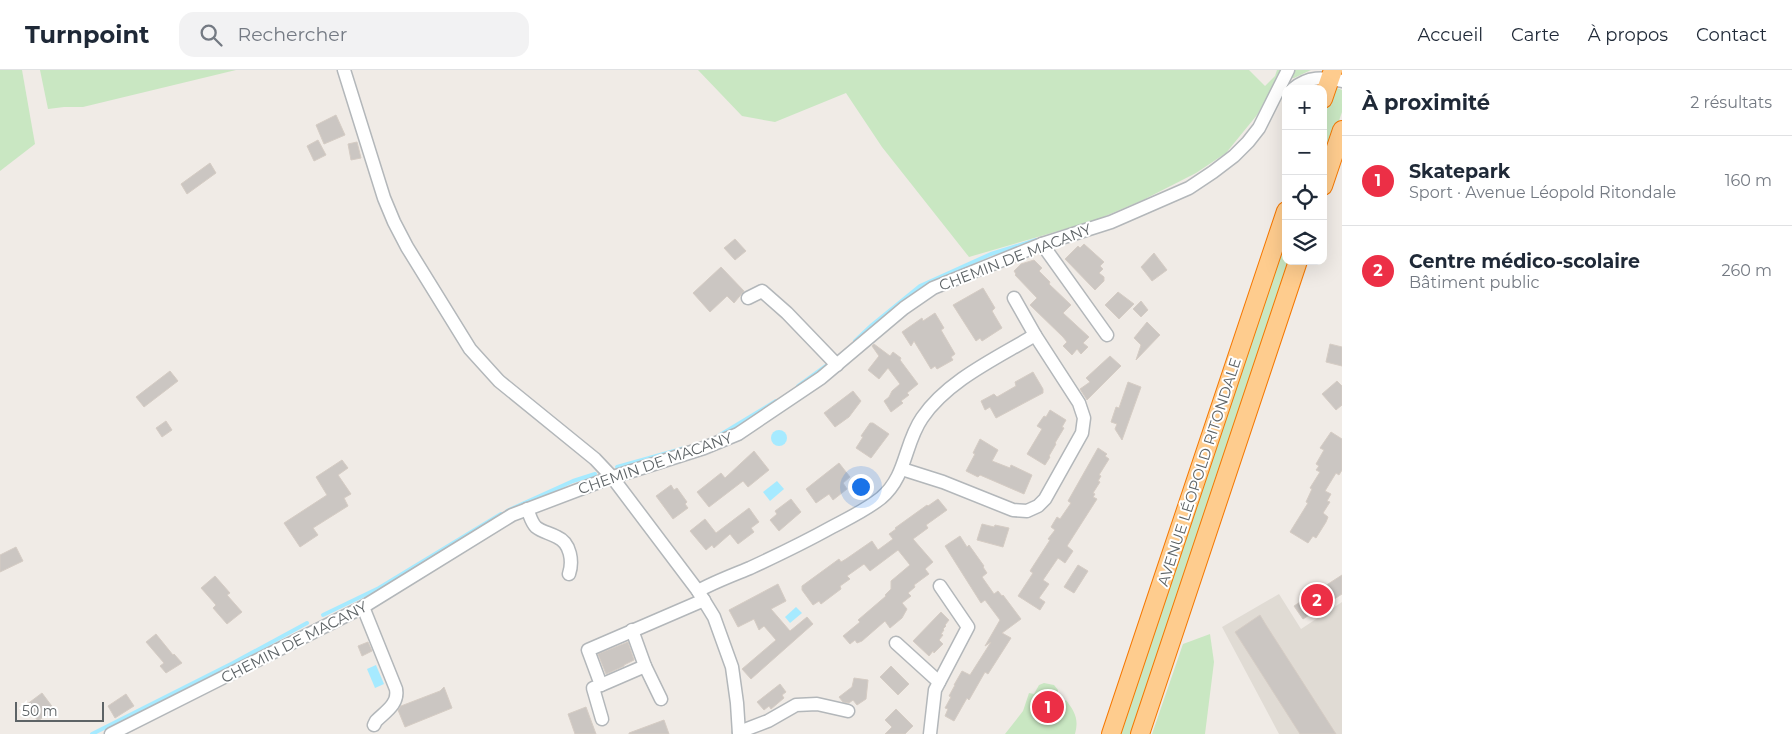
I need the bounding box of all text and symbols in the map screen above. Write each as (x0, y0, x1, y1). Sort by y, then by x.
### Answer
search box (179, 12, 529, 57)
text: Turnpoint (25, 20, 149, 49)
icon: search (197, 21, 225, 49)
text: Rechercher (237, 23, 347, 46)
text: Accueil (1418, 24, 1483, 46)
text: Carte (1511, 24, 1560, 46)
text: À propos (1588, 24, 1668, 46)
text: Contact (1696, 24, 1767, 46)
map controls (1282, 85, 1327, 265)
button: + (1282, 85, 1327, 130)
text: À proximité (1362, 90, 1490, 115)
text: 2 résultats (1690, 93, 1772, 112)
button: − (1282, 130, 1327, 175)
text: Skatepark (1409, 160, 1510, 183)
text: 1 (1375, 171, 1381, 190)
text: 160 m (1725, 171, 1772, 190)
button: locate (1282, 175, 1327, 220)
text: Sport · Avenue Léopold Ritondale (1409, 183, 1676, 202)
street label: CHEMIN DE MACANY (936, 219, 1094, 295)
button: layers (1282, 220, 1327, 265)
text: Centre médico-scolaire (1409, 250, 1640, 273)
text: 2 (1373, 261, 1383, 280)
text: 260 m (1721, 261, 1772, 280)
text: Bâtiment public (1409, 273, 1540, 292)
street label: AVENUE LÉOPOLD RITONDALE (1153, 355, 1245, 589)
street label: CHEMIN DE MACANY (575, 428, 735, 498)
your location (848, 474, 874, 500)
pin: 2 (1301, 581, 1333, 619)
street label: CHEMIN DE MACANY (218, 597, 371, 687)
pin: 1 (1032, 688, 1064, 726)
scale bar (15, 699, 104, 722)
text: 50 m (22, 702, 58, 720)

